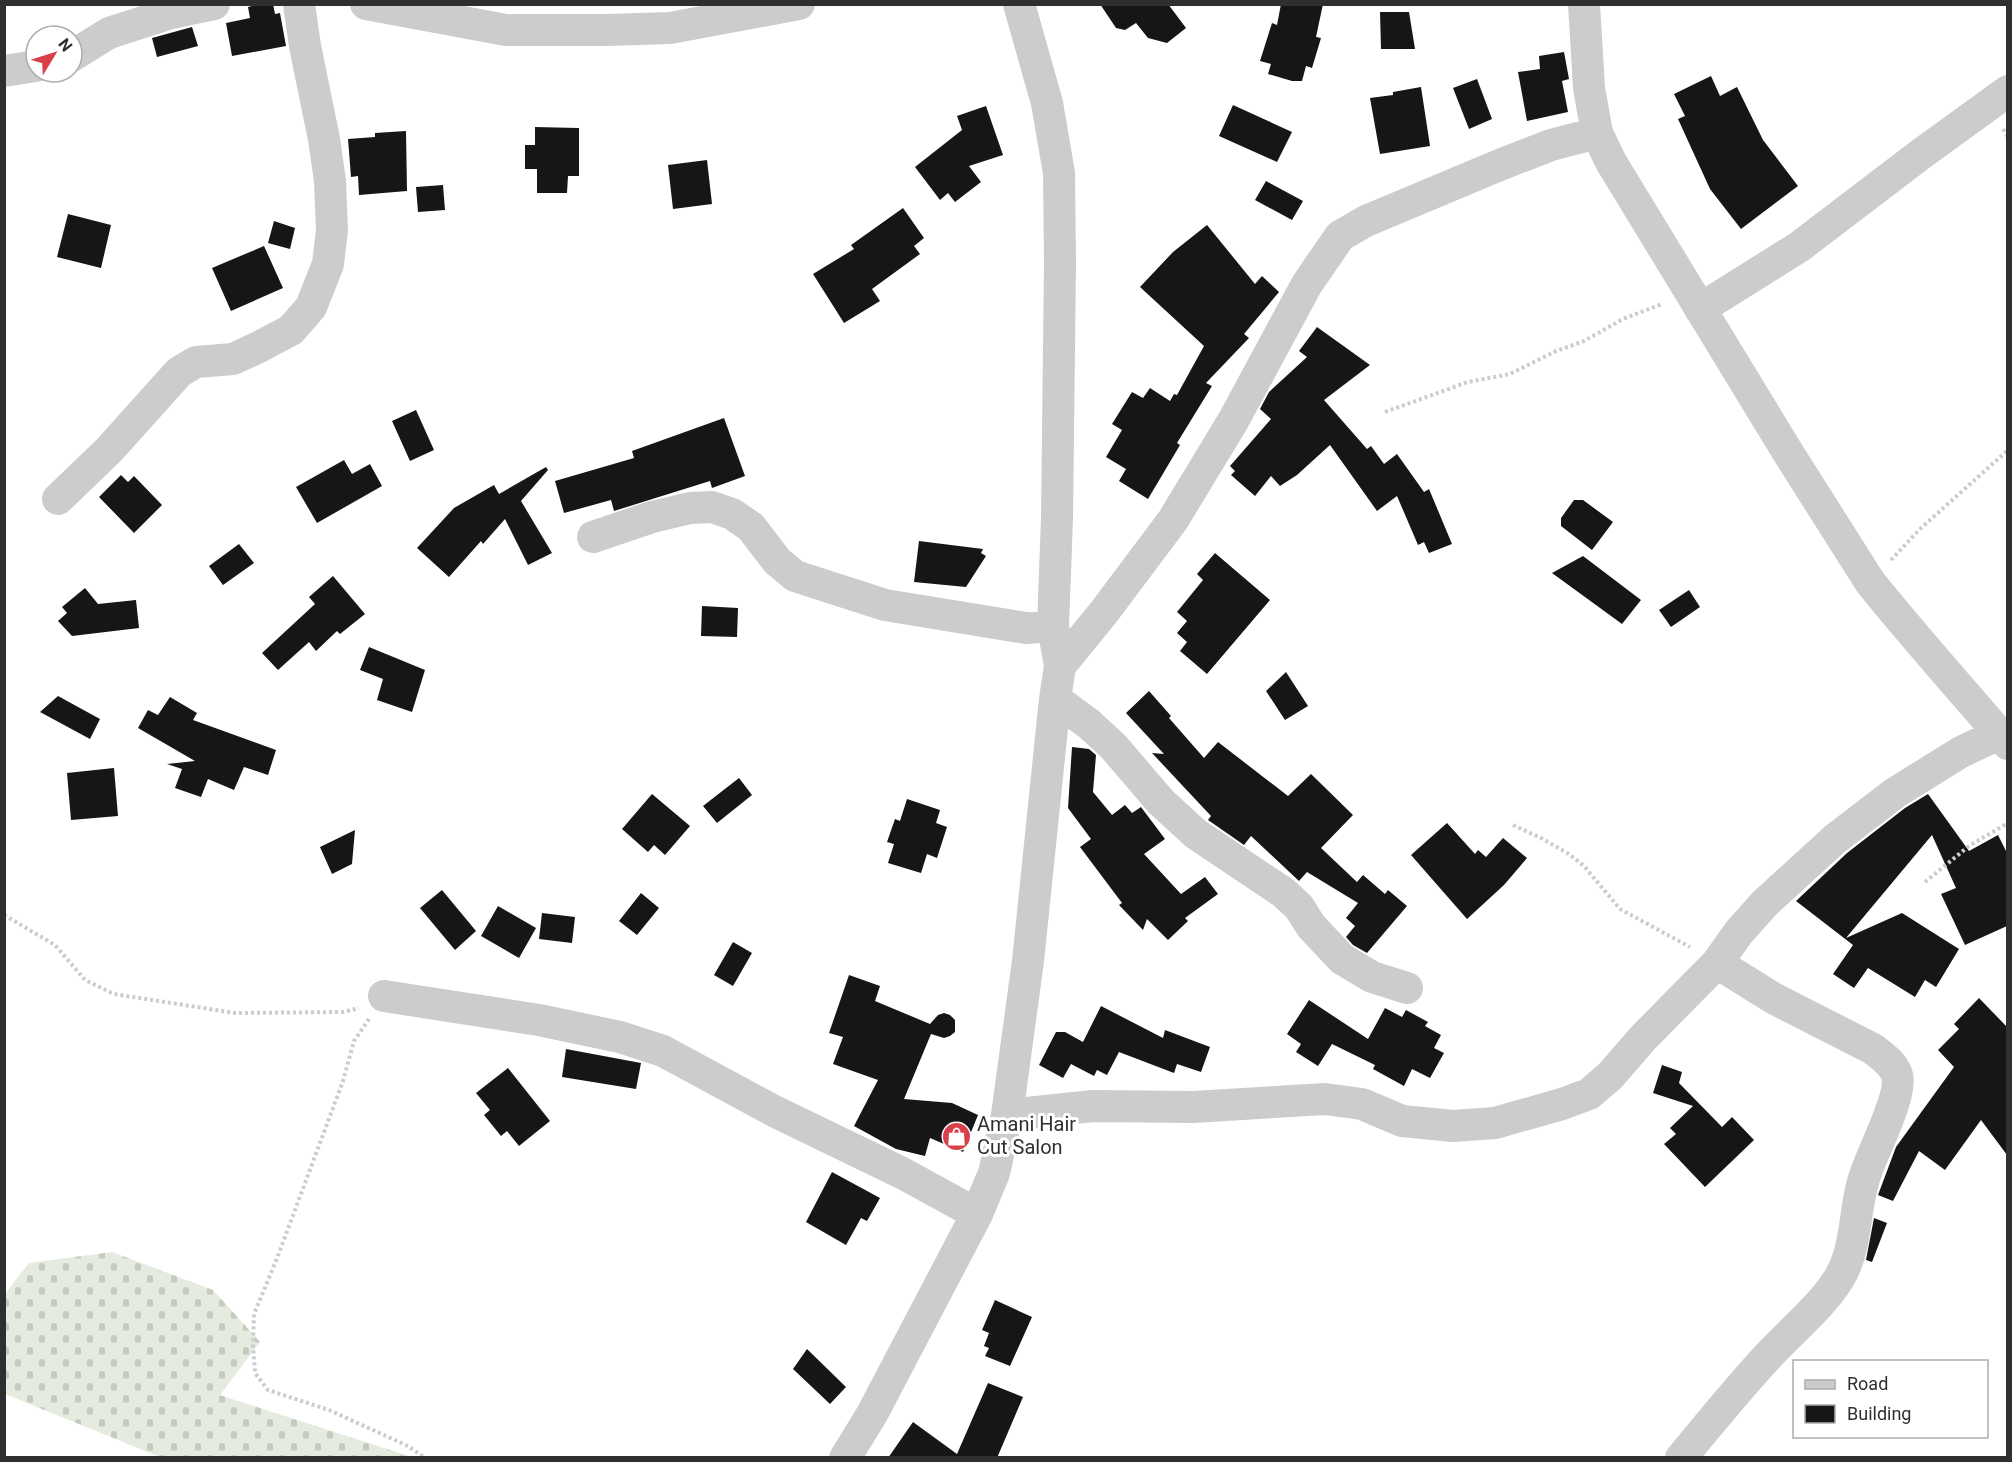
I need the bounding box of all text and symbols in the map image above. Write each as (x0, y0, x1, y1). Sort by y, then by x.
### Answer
north arrow (24, 24, 84, 84)
text: N (54, 35, 76, 55)
place label: Amani Hair Cut Salon (977, 1112, 1076, 1159)
shop icon: Amani Hair Cut Salon (940, 1120, 972, 1152)
legend (1793, 1360, 1988, 1438)
text: Road (1847, 1373, 1888, 1394)
text: Building (1847, 1403, 1911, 1424)

